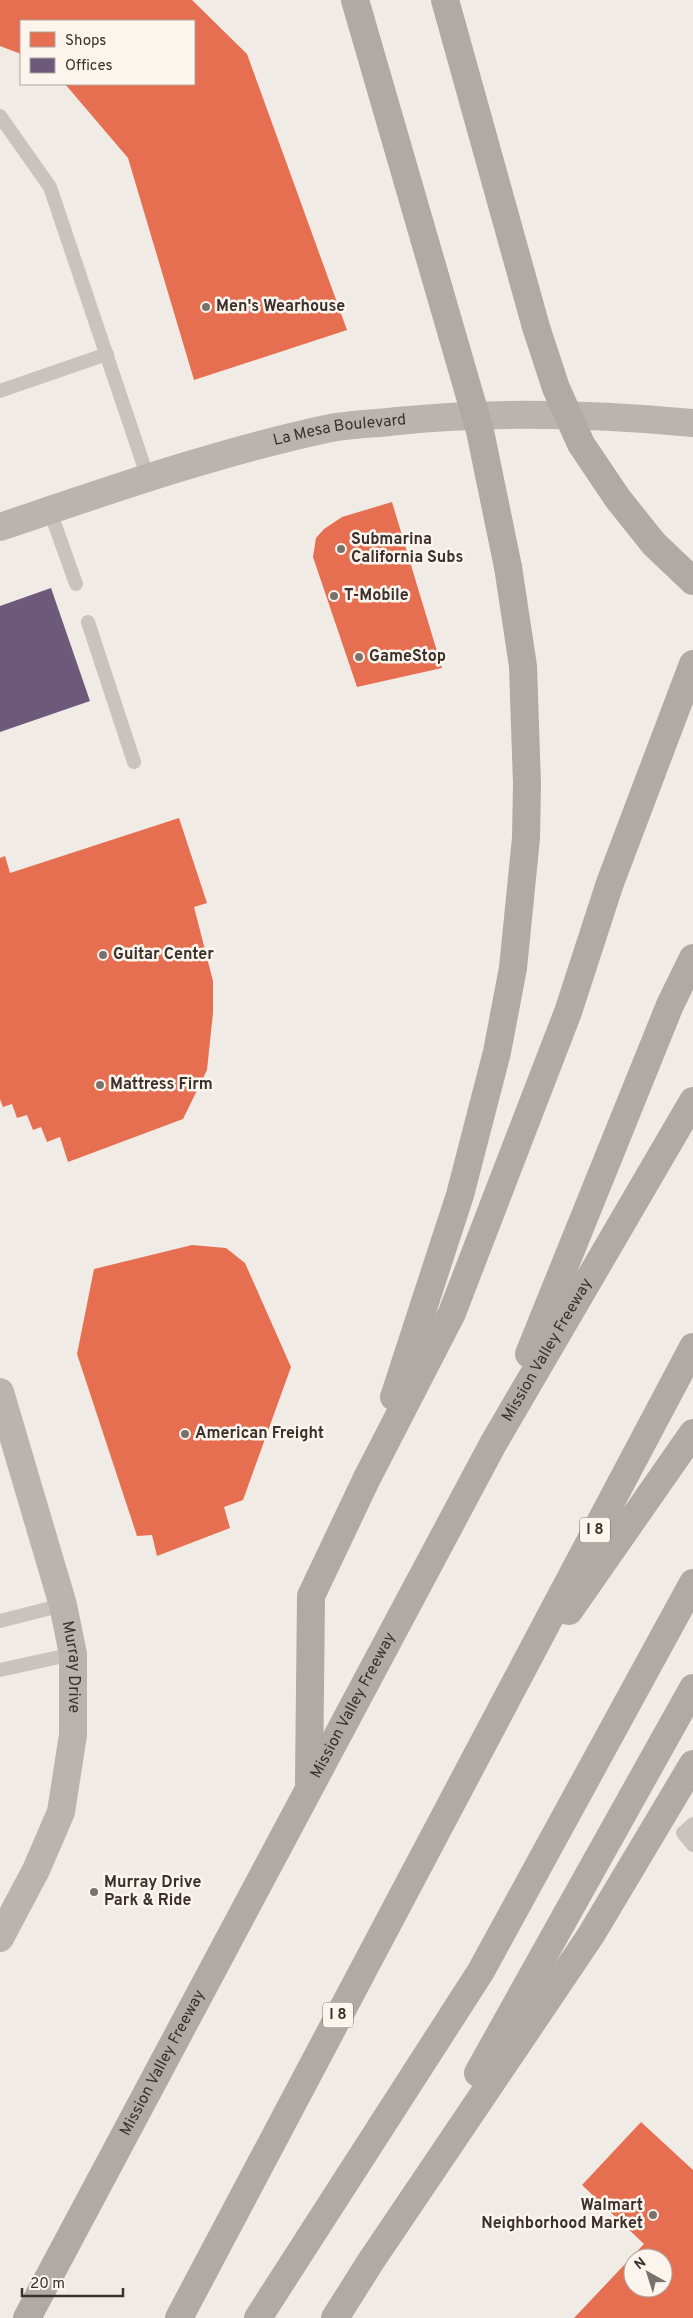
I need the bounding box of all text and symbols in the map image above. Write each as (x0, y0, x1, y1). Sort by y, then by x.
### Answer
legend (20, 20, 195, 85)
text: Shops (65, 32, 106, 51)
text: Offices (65, 57, 112, 76)
place label: Men's Wearhouse (216, 297, 345, 317)
marker: Men's Wearhouse (200, 301, 212, 313)
street label: La Mesa Boulevard (271, 410, 407, 451)
place label: Submarina California Subs (351, 530, 463, 568)
marker: Submarina California Subs (335, 543, 347, 555)
place label: T-Mobile (344, 586, 409, 606)
marker: T-Mobile (328, 590, 340, 602)
place label: GameStop (369, 647, 446, 667)
marker: GameStop (353, 651, 365, 663)
place label: Guitar Center (113, 945, 214, 965)
marker: Guitar Center (97, 949, 109, 961)
place label: Mattress Firm (110, 1075, 213, 1095)
marker: Mattress Firm (94, 1079, 106, 1091)
street label: Mission Valley Freeway (498, 1275, 597, 1426)
place label: American Freight (195, 1424, 324, 1444)
marker: American Freight (179, 1428, 191, 1440)
road number: I 8 (580, 1518, 610, 1542)
street label: Murray Drive (57, 1619, 83, 1713)
street label: Mission Valley Freeway (306, 1629, 401, 1782)
place label: Murray Drive Park & Ride (104, 1873, 201, 1911)
marker: Murray Drive Park & Ride (88, 1886, 100, 1898)
street label: Mission Valley Freeway (116, 1986, 210, 2140)
road number: I 8 (323, 2002, 353, 2028)
place label: Walmart Neighborhood Market (481, 2196, 643, 2234)
marker: Walmart Neighborhood Market (647, 2209, 659, 2221)
north arrow (623, 2248, 673, 2298)
text: N (632, 2254, 650, 2274)
scale bar (22, 2266, 124, 2298)
text: 20 m (30, 2275, 65, 2294)

